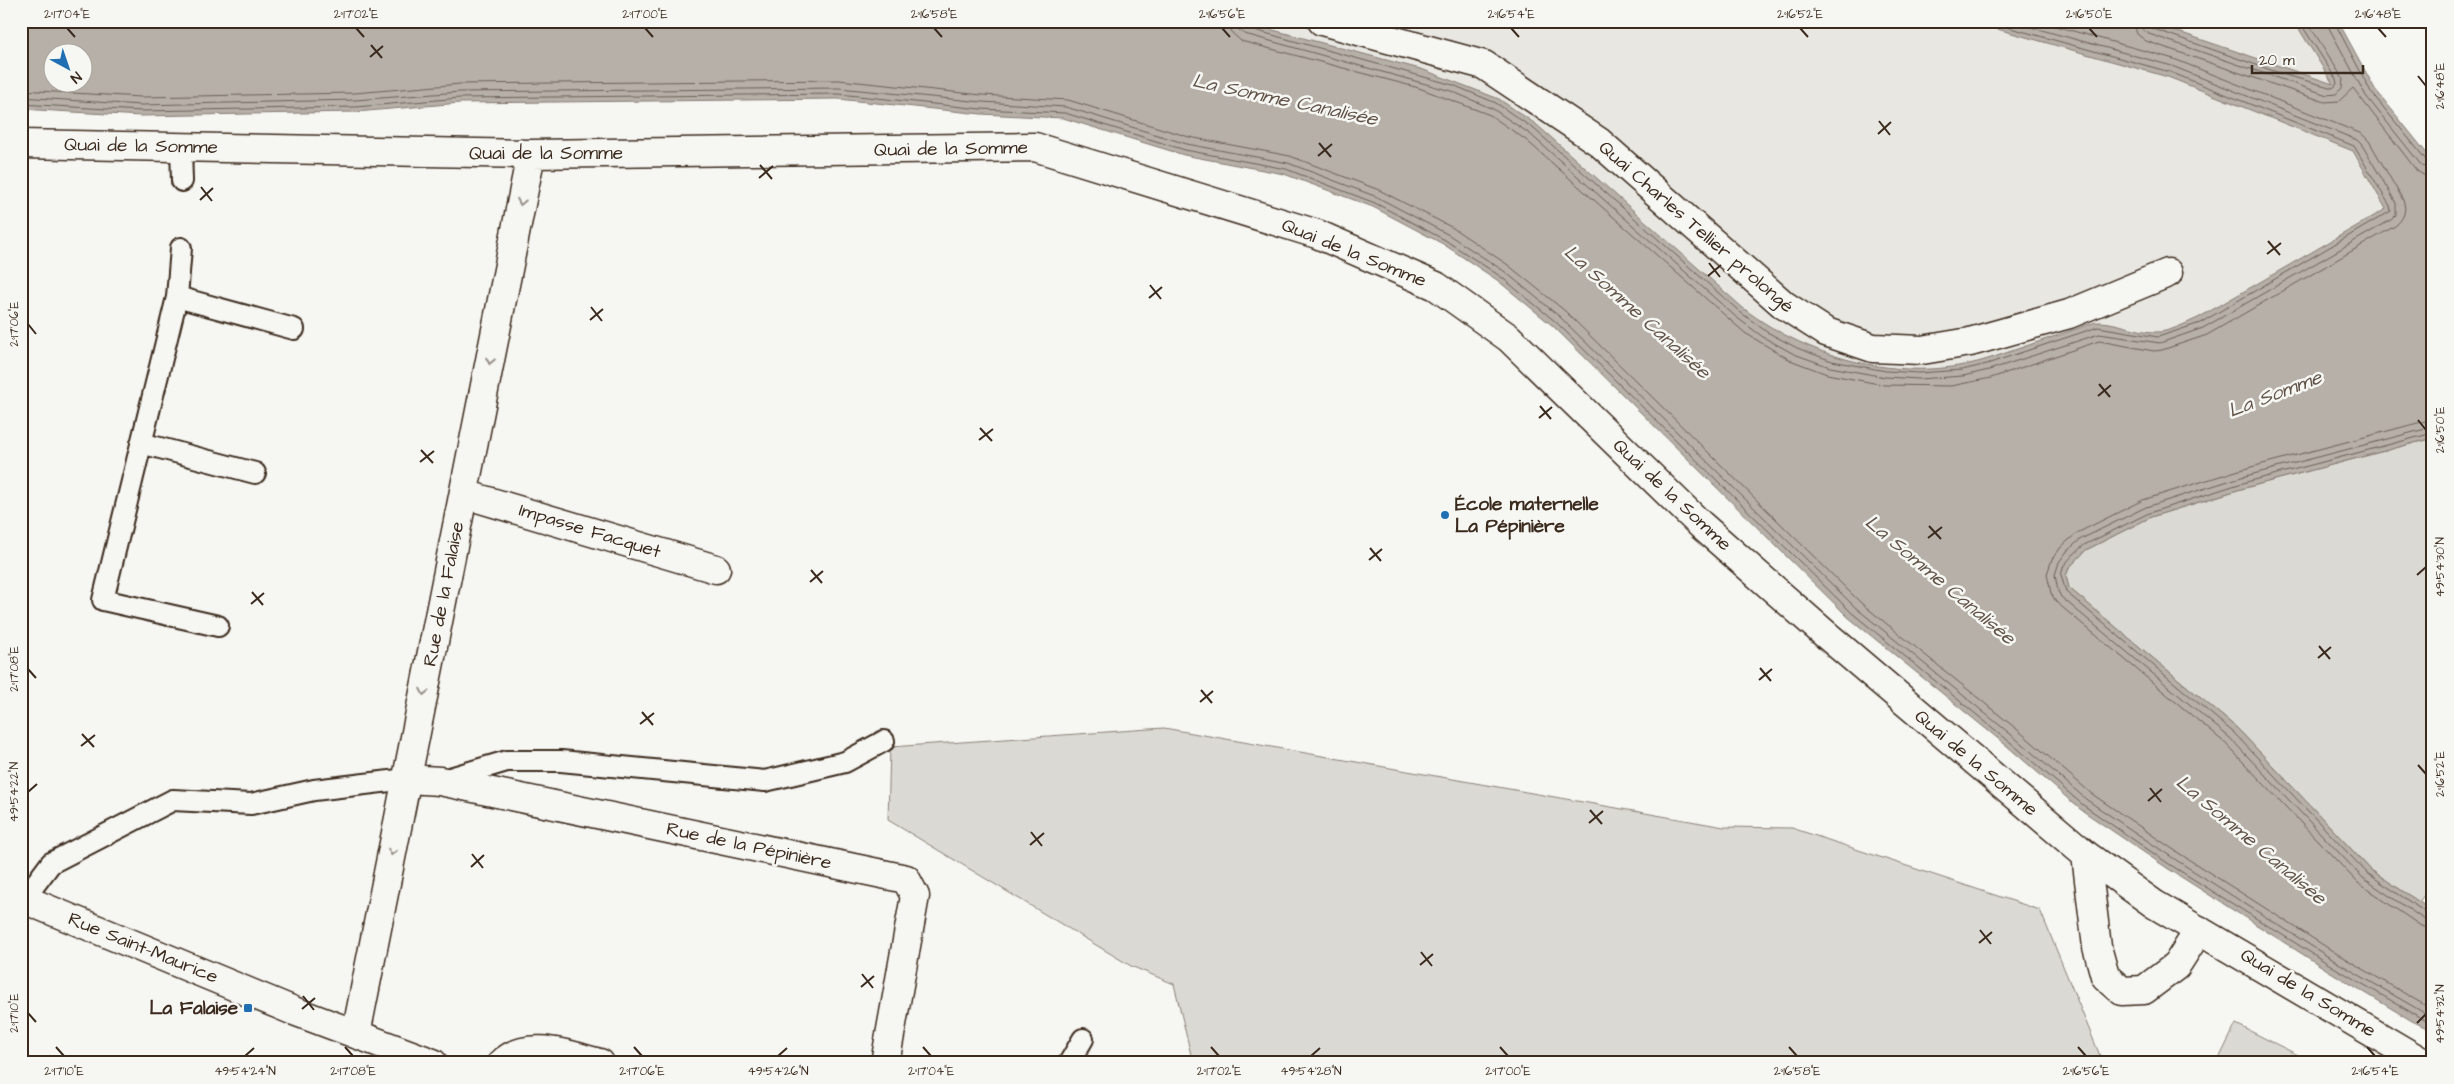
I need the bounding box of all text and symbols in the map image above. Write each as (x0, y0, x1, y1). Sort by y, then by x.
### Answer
text: 2°17'04"E (44, 6, 90, 23)
text: 2°17'02"E (334, 6, 378, 23)
text: 2°17'00"E (622, 6, 668, 23)
text: 2°16'58"E (911, 6, 957, 23)
text: 2°16'56"E (1199, 6, 1245, 23)
text: 2°16'54"E (1487, 6, 1535, 23)
text: 2°16'52"E (1777, 6, 1823, 23)
text: 2°16'50"E (2066, 6, 2112, 23)
text: 2°16'48"E (2355, 6, 2401, 23)
north arrow (42, 42, 92, 92)
scale bar (2252, 42, 2363, 74)
text: 20 m (2259, 50, 2295, 71)
text: 2°16'48"E (2432, 63, 2449, 109)
text: N (66, 67, 86, 88)
water label: La Somme Canalisée (1190, 67, 1381, 134)
street label: Quai de la Somme (64, 131, 218, 161)
street label: Quai de la Somme (874, 134, 1028, 164)
street label: Quai Charles Tellier prolongé (1592, 134, 1800, 320)
street label: Quai de la Somme (469, 140, 623, 167)
one-way arrow (517, 198, 527, 206)
street label: Quai de la Somme (1278, 212, 1430, 294)
water label: La Somme Canalisée (1558, 239, 1717, 386)
text: 2°17'06"E (6, 301, 23, 347)
one-way arrow (485, 357, 496, 366)
water label: La Somme (2224, 363, 2327, 425)
text: 2°16'50"E (2432, 407, 2449, 453)
street label: Quai de la Somme (1606, 433, 1738, 557)
place label: École maternelle La Pépinière (1455, 491, 1599, 540)
street label: Impasse Facquet (516, 497, 665, 566)
marker: École maternelle La Pépinière (1439, 509, 1451, 521)
water label: La Somme Canalisée (1859, 509, 2022, 652)
street label: Rue de la Falaise (417, 519, 471, 669)
text: 49°54'30"N (2432, 536, 2449, 597)
text: 2°17'08"E (6, 646, 23, 692)
one-way arrow (419, 688, 430, 697)
street label: Quai de la Somme (1908, 703, 2044, 823)
text: 2°16'52"E (2432, 751, 2449, 797)
text: 49°54'22"N (6, 761, 23, 822)
water label: La Somme Canalisée (2170, 769, 2333, 912)
street label: Rue de la Pépinière (664, 815, 834, 877)
one-way arrow (388, 847, 398, 856)
street label: Rue Saint-Maurice (64, 906, 222, 990)
street label: Quai de la Somme (2235, 942, 2381, 1044)
text: 49°54'32"N (2432, 984, 2449, 1044)
text: 2°17'10"E (6, 993, 23, 1033)
place label: La Falaise (149, 995, 239, 1022)
marker: La Falaise (242, 1002, 254, 1014)
text: 2°17'10"E (44, 1063, 84, 1080)
text: 49°54'24"N (214, 1063, 276, 1080)
text: 2°17'08"E (330, 1063, 376, 1080)
text: 2°17'06"E (619, 1063, 665, 1080)
text: 49°54'26"N (748, 1063, 809, 1080)
text: 2°17'04"E (908, 1063, 954, 1080)
text: 2°17'02"E (1197, 1063, 1241, 1080)
text: 49°54'28"N (1280, 1063, 1342, 1080)
text: 2°17'00"E (1485, 1063, 1531, 1080)
text: 2°16'58"E (1774, 1063, 1820, 1080)
text: 2°16'56"E (2063, 1063, 2109, 1080)
text: 2°16'54"E (2351, 1063, 2399, 1080)

